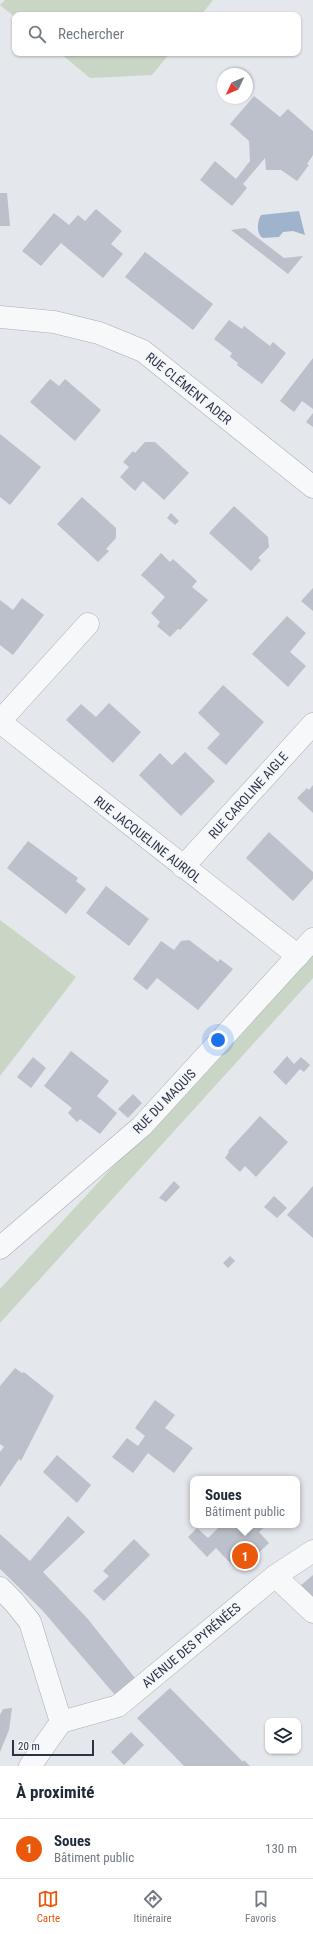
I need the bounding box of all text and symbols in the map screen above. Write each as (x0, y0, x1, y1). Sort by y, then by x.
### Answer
search box (12, 12, 301, 56)
icon: search (26, 23, 48, 45)
text: Rechercher (58, 25, 124, 43)
north arrow (217, 68, 253, 104)
street label: RUE CLÉMENT ADER (143, 349, 235, 428)
street label: RUE CAROLINE AIGLE (206, 749, 291, 842)
street label: RUE JACQUELINE AURIOL (91, 793, 204, 886)
your location (208, 1030, 228, 1050)
street label: RUE DU MAQUIS (130, 1066, 199, 1137)
popup (190, 1476, 300, 1528)
text: Soues (205, 1486, 242, 1504)
text: Bâtiment public (205, 1504, 285, 1519)
pin: 1 (232, 1541, 258, 1571)
street label: AVENUE DES PYRÉNÉES (139, 1600, 244, 1691)
map controls (265, 1718, 301, 1754)
button: layers (265, 1718, 301, 1754)
scale bar (12, 1738, 94, 1757)
text: 20 m (18, 1740, 40, 1753)
text: À proximité (16, 1782, 94, 1802)
text: Soues (54, 1832, 91, 1850)
text: 1 (26, 1841, 32, 1856)
text: 130 m (265, 1841, 297, 1856)
text: Bâtiment public (54, 1850, 134, 1865)
tab: Carte (37, 1888, 60, 1925)
tab: Itinéraire (133, 1888, 172, 1925)
tab: Favoris (245, 1888, 276, 1925)

